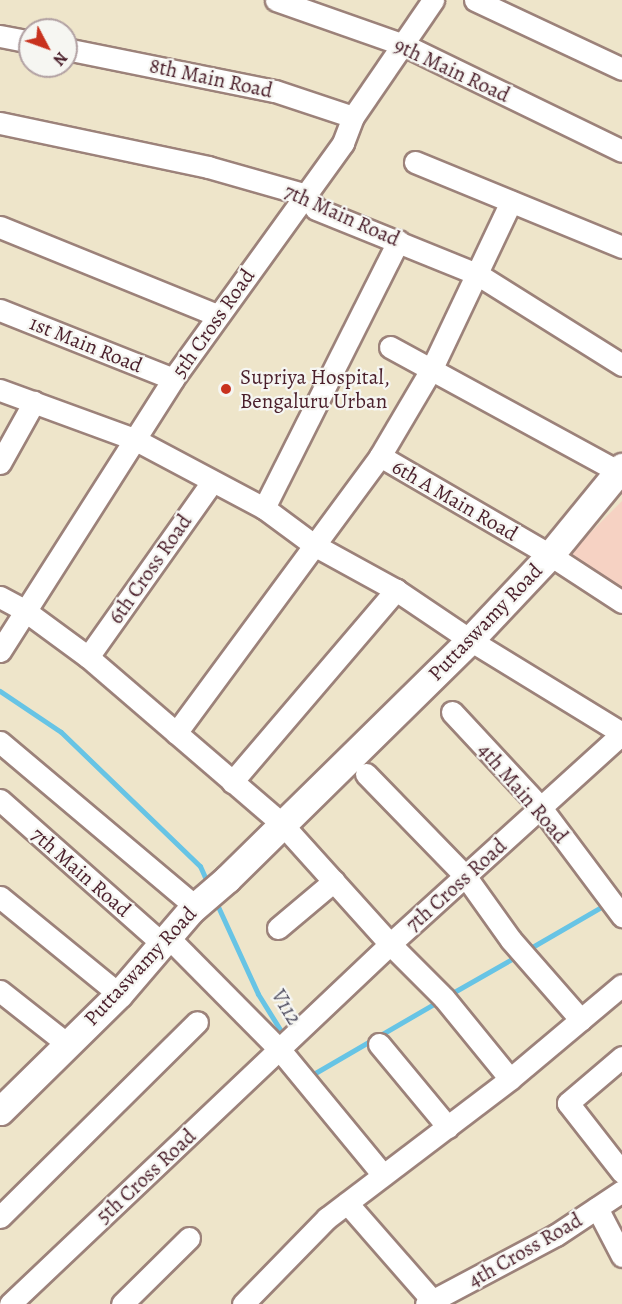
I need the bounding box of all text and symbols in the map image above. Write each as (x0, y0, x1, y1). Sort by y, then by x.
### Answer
north arrow (18, 18, 78, 78)
street label: 9th Main Road (390, 32, 514, 108)
text: N (48, 47, 72, 70)
street label: 8th Main Road (147, 53, 275, 103)
street label: 7th Main Road (280, 178, 404, 252)
street label: 5th Cross Road (166, 264, 260, 382)
street label: 1st Main Road (26, 310, 146, 378)
place label: Supriya Hospital, Bengaluru Urban (240, 364, 390, 414)
marker: Supriya Hospital, Bengaluru Urban (217, 380, 235, 398)
street label: 6th A Main Road (388, 454, 522, 546)
street label: 6th Cross Road (103, 509, 197, 629)
street label: Puttaswamy Road (423, 558, 547, 686)
street label: 4th Main Road (473, 738, 573, 848)
street label: 7th Main Road (26, 822, 136, 922)
street label: 7th Cross Road (400, 833, 512, 937)
street label: Puttaswamy Road (78, 901, 202, 1031)
water label: V112 (265, 984, 307, 1030)
street label: 5th Cross Road (91, 1123, 201, 1229)
street label: 4th Cross Road (463, 1207, 587, 1293)

